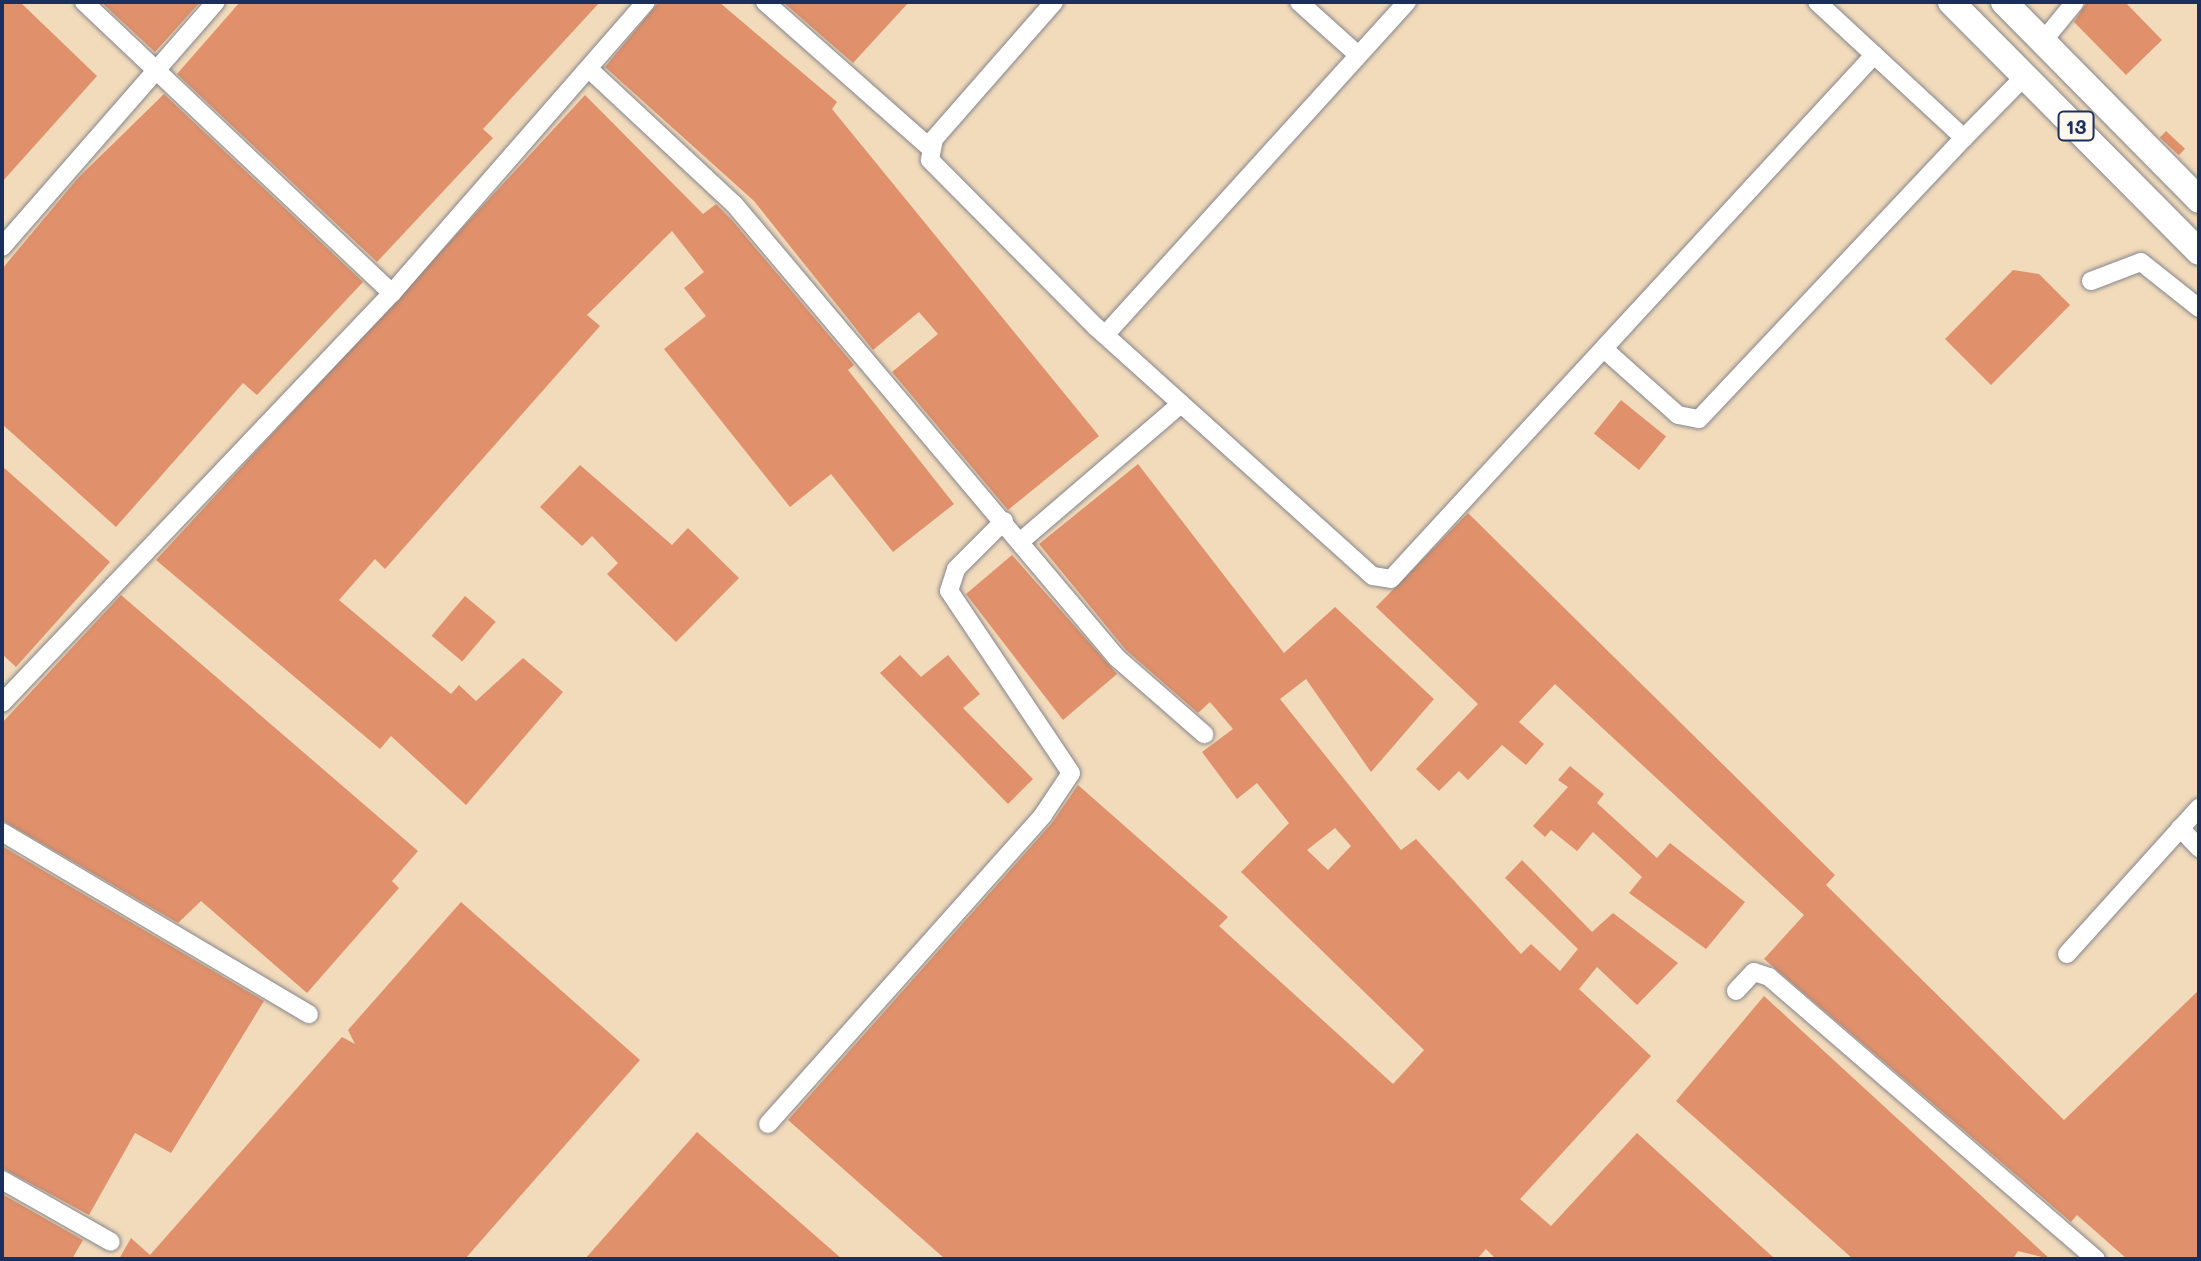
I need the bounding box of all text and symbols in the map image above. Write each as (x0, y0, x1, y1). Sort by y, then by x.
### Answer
road number: 13 (2056, 110, 2096, 142)

